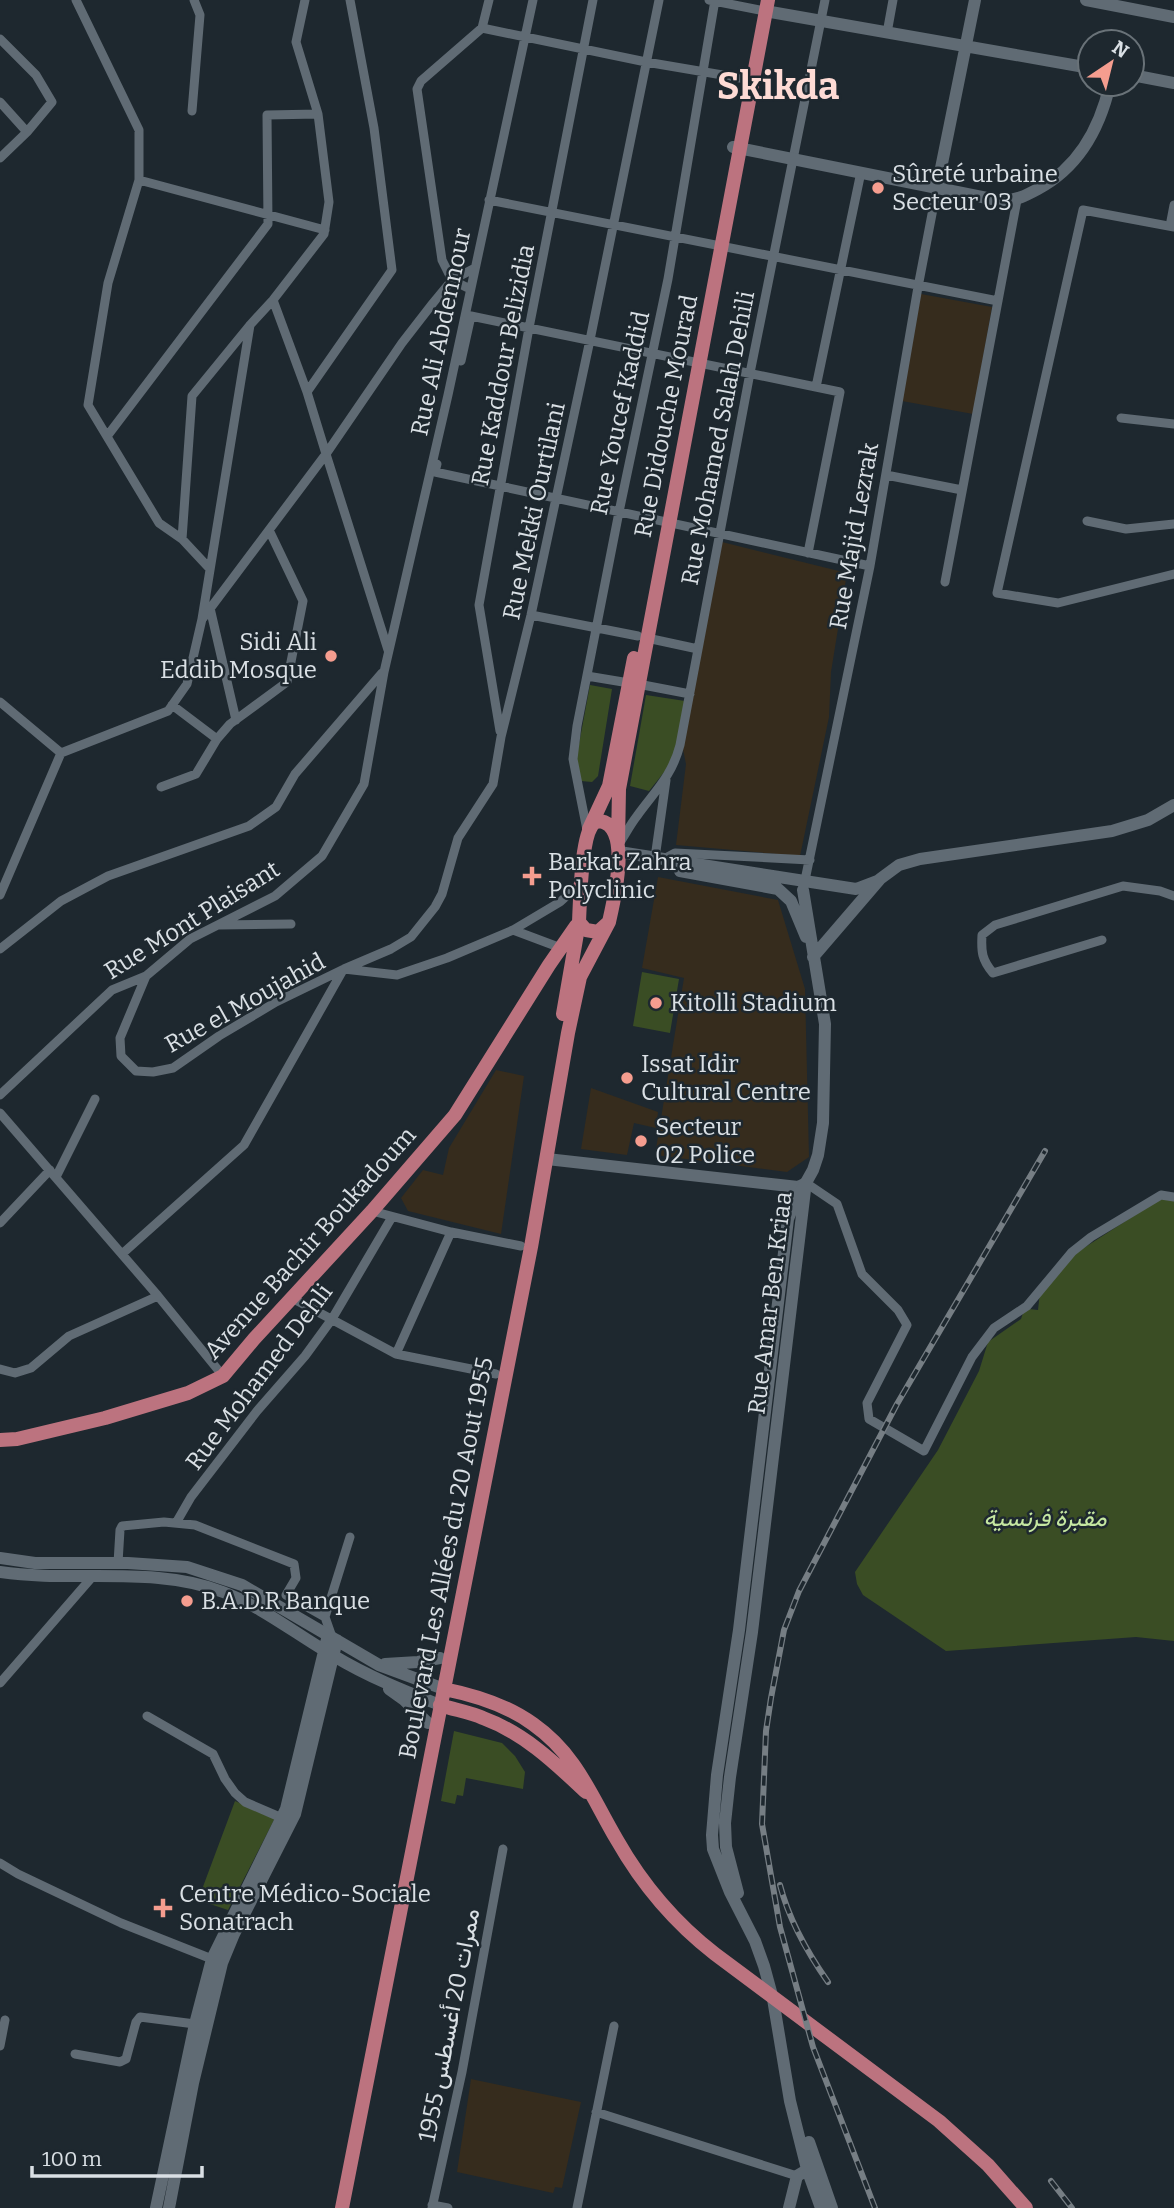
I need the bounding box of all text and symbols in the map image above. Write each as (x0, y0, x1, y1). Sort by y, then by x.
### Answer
north arrow (1076, 28, 1146, 98)
text: N (1108, 36, 1133, 63)
district label: Skikda (717, 63, 839, 109)
place label: Sûreté urbaine Secteur 03 (892, 160, 1058, 216)
marker: Sûreté urbaine Secteur 03 (870, 180, 886, 196)
street label: Rue Ali Abdennour (405, 225, 477, 438)
street label: Rue Kaddour Belizidia (466, 242, 540, 488)
street label: Rue Mohamed Salah Dehili (676, 289, 760, 587)
street label: Rue Didouche Mourad (629, 292, 703, 540)
street label: Rue Youcef Kaddid (585, 309, 655, 517)
street label: Rue Mekki Ourtilani (497, 400, 571, 622)
street label: Rue Majid Lezrak (824, 440, 884, 632)
place label: Sidi Ali Eddib Mosque (160, 628, 317, 684)
marker: Sidi Ali Eddib Mosque (323, 648, 339, 664)
place label: Barkat Zahra Polyclinic (548, 848, 692, 904)
street label: Rue Mont Plaisant (99, 855, 285, 985)
marker: Barkat Zahra Polyclinic (522, 866, 542, 886)
street label: Rue el Moujahid (160, 947, 330, 1059)
place label: Kitolli Stadium (670, 989, 837, 1017)
marker: Kitolli Stadium (648, 995, 664, 1011)
place label: Issat Idir Cultural Centre (641, 1050, 811, 1106)
marker: Issat Idir Cultural Centre (619, 1070, 635, 1086)
place label: Secteur 02 Police (655, 1113, 755, 1169)
street label: Avenue Bachir Boukadoum (198, 1121, 422, 1365)
marker: Secteur 02 Police (633, 1133, 649, 1149)
street label: Rue Amar Ben Kriaa (742, 1190, 798, 1416)
street label: Rue Mohamed Dehli (180, 1279, 338, 1475)
street label: Boulevard Les Allées du 20 Aout 1955 (393, 1355, 499, 1761)
park label: مقبرة فرنسية (983, 1504, 1107, 1533)
place label: B.A.D.R Banque (201, 1587, 370, 1615)
marker: B.A.D.R Banque (179, 1593, 195, 1609)
place label: Centre Médico-Sociale Sonatrach (179, 1880, 431, 1936)
marker: Centre Médico-Sociale Sonatrach (153, 1898, 173, 1918)
street label: ممرات 20 أغسطس 1955 (413, 1906, 486, 2144)
scale bar (32, 2134, 201, 2178)
text: 100 m (42, 2146, 102, 2172)

